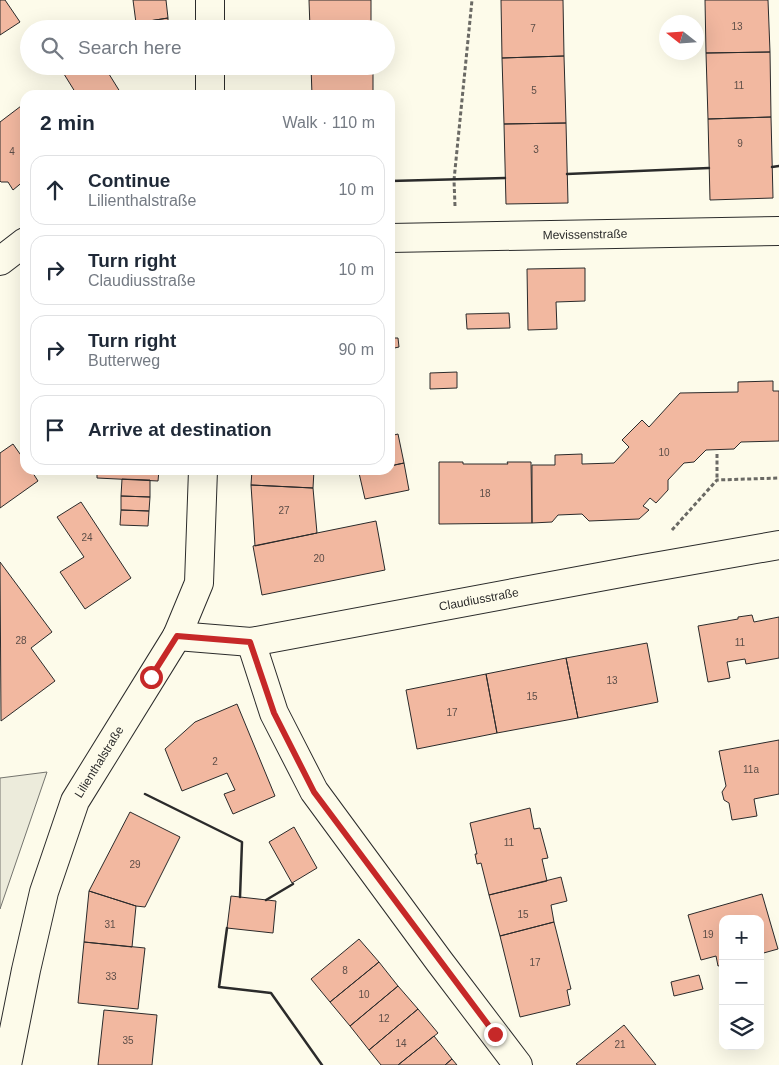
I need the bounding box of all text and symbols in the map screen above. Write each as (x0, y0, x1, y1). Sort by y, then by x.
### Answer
north arrow (659, 15, 704, 60)
search box (20, 20, 395, 75)
house number: 13 (731, 21, 743, 32)
house number: 7 (530, 23, 536, 34)
icon: search (38, 34, 66, 62)
text: Search here (78, 37, 182, 58)
house number: 11 (734, 80, 745, 91)
house number: 5 (531, 85, 537, 96)
text: 2 min (40, 111, 95, 134)
text: Walk · 110 m (283, 114, 375, 131)
house number: 9 (737, 138, 743, 149)
house number: 3 (533, 144, 539, 155)
house number: 4 (9, 146, 15, 157)
text: Continue (88, 170, 170, 191)
icon: ahead (41, 176, 69, 204)
text: 10 m (338, 181, 374, 198)
text: Lilienthalstraße (88, 192, 197, 209)
street label: Mevissenstraße (542, 227, 628, 242)
text: Turn right (88, 250, 176, 271)
icon: right (41, 256, 69, 284)
text: 10 m (338, 261, 374, 278)
text: Claudiusstraße (88, 272, 196, 289)
text: Turn right (88, 330, 176, 351)
icon: right (41, 336, 69, 364)
text: 90 m (338, 341, 374, 358)
text: Butterweg (88, 352, 160, 369)
icon: arrive (41, 416, 69, 444)
text: Arrive at destination (88, 419, 272, 440)
house number: 10 (658, 447, 670, 458)
house number: 18 (479, 488, 491, 499)
house number: 27 (278, 505, 290, 516)
house number: 24 (81, 532, 93, 543)
house number: 20 (313, 553, 325, 564)
street label: Claudiusstraße (438, 585, 520, 614)
house number: 28 (15, 635, 27, 646)
house number: 11 (735, 637, 746, 648)
route start (140, 666, 163, 689)
house number: 13 (606, 675, 618, 686)
house number: 15 (526, 691, 538, 702)
house number: 17 (446, 707, 458, 718)
street label: Lilienthalstraße (72, 723, 127, 800)
house number: 2 (212, 756, 218, 767)
house number: 11a (743, 764, 759, 775)
house number: 11 (504, 837, 515, 848)
house number: 29 (129, 859, 141, 870)
house number: 15 (517, 909, 529, 920)
map controls (719, 915, 764, 1050)
button: + (719, 915, 764, 960)
house number: 31 (104, 919, 116, 930)
house number: 19 (702, 929, 714, 940)
house number: 17 (529, 957, 541, 968)
button: − (719, 960, 764, 1005)
house number: 8 (342, 965, 348, 976)
house number: 33 (105, 971, 117, 982)
house number: 10 (358, 989, 370, 1000)
button: layers (719, 1005, 764, 1050)
house number: 12 (378, 1013, 390, 1024)
route end (484, 1023, 507, 1046)
house number: 35 (122, 1035, 134, 1046)
house number: 14 (395, 1038, 407, 1049)
house number: 21 (614, 1039, 626, 1050)

